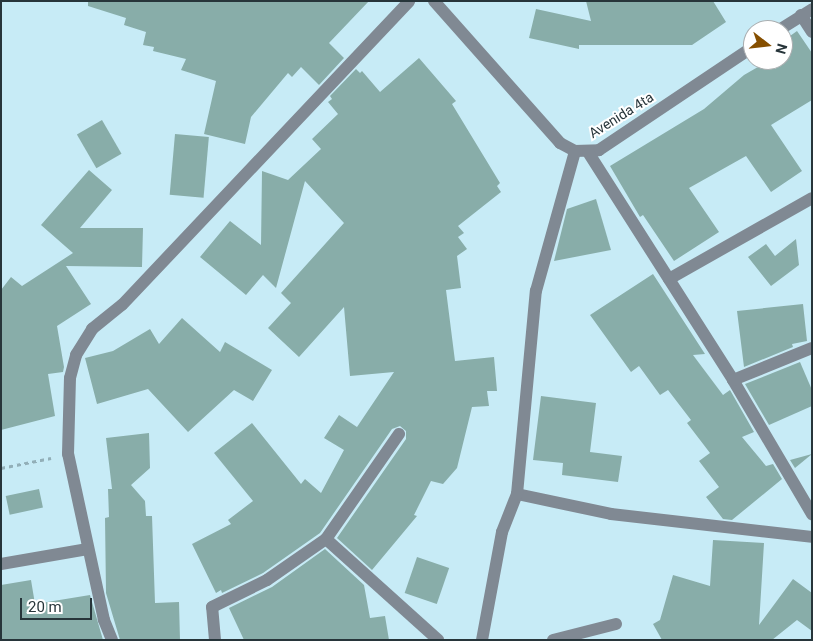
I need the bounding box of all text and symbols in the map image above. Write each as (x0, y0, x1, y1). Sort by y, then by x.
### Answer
north arrow (743, 20, 793, 70)
text: N (772, 42, 791, 56)
street label: Avenida 4ta (586, 89, 656, 141)
scale bar (22, 588, 95, 620)
text: 20 m (28, 598, 62, 616)

